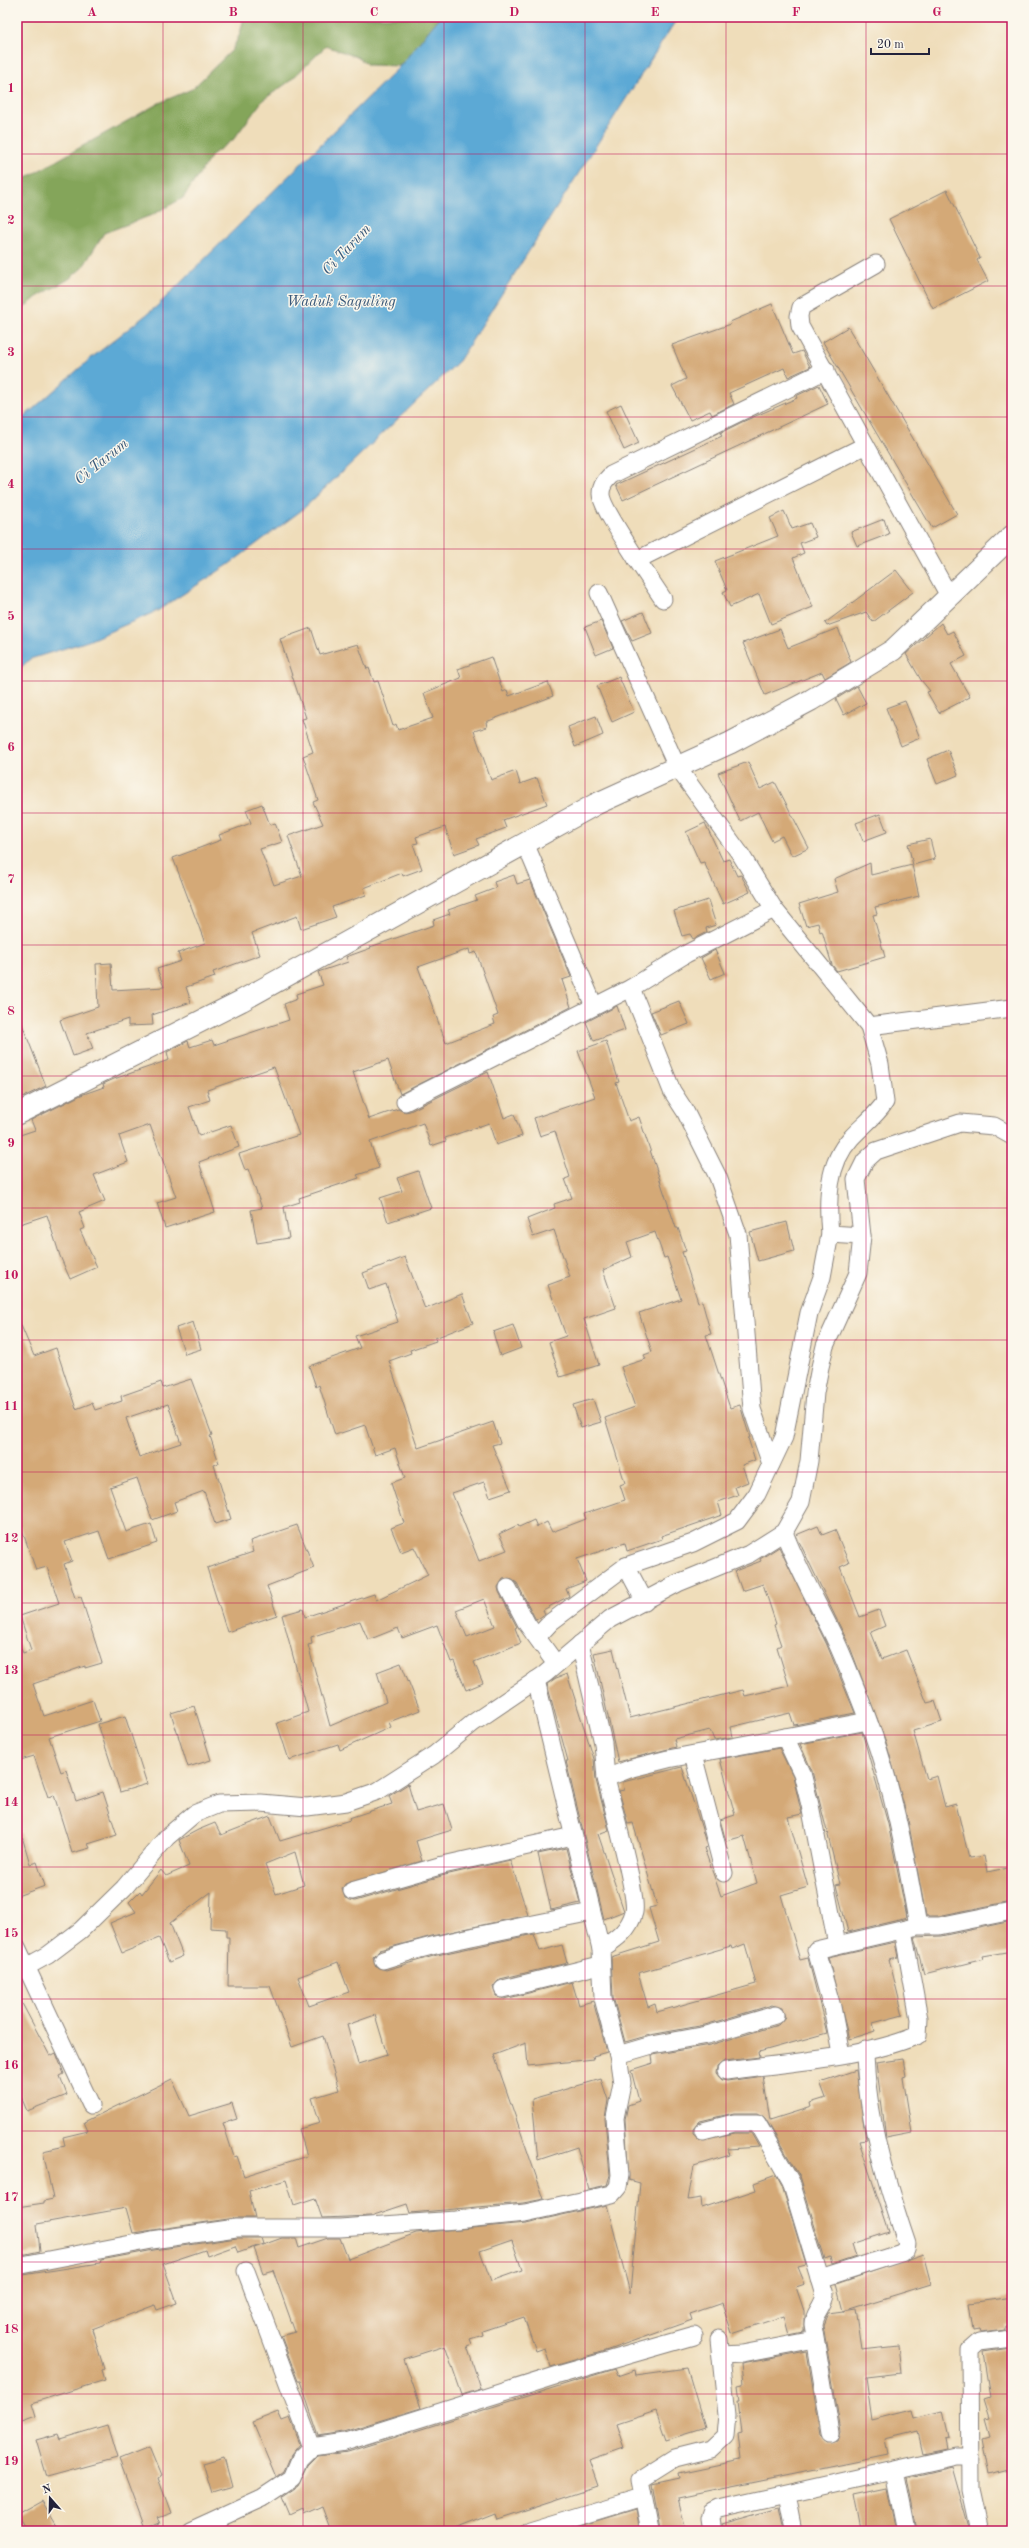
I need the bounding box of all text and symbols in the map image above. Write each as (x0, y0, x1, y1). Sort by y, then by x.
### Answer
text: A (87, 6, 97, 19)
text: B (228, 6, 238, 19)
text: C (370, 6, 378, 19)
text: D (509, 6, 519, 19)
text: E (651, 6, 660, 19)
text: F (792, 6, 801, 19)
text: G (932, 6, 942, 19)
scale bar (871, 30, 929, 56)
text: 20 m (877, 39, 904, 51)
text: 1 (7, 82, 15, 95)
text: 2 (7, 214, 15, 227)
water label: Ci Tarum (320, 222, 374, 278)
water label: Waduk Saguling (286, 295, 396, 310)
text: 3 (7, 346, 15, 359)
water label: Ci Tarum (72, 436, 131, 488)
text: 4 (7, 478, 15, 491)
text: 5 (7, 610, 15, 623)
text: 6 (7, 741, 15, 754)
text: 7 (7, 873, 15, 886)
text: 8 (7, 1005, 15, 1018)
text: 9 (7, 1137, 15, 1150)
text: 10 (3, 1269, 19, 1282)
text: 11 (3, 1400, 19, 1413)
text: 12 (3, 1532, 19, 1545)
text: 13 (3, 1664, 19, 1677)
text: 14 (3, 1796, 19, 1809)
text: 15 (3, 1927, 19, 1940)
text: 16 (3, 2059, 19, 2072)
text: 17 (3, 2191, 19, 2204)
text: 18 (3, 2323, 19, 2336)
text: 19 (3, 2455, 19, 2468)
north arrow (30, 2478, 70, 2518)
text: N (41, 2483, 53, 2497)

